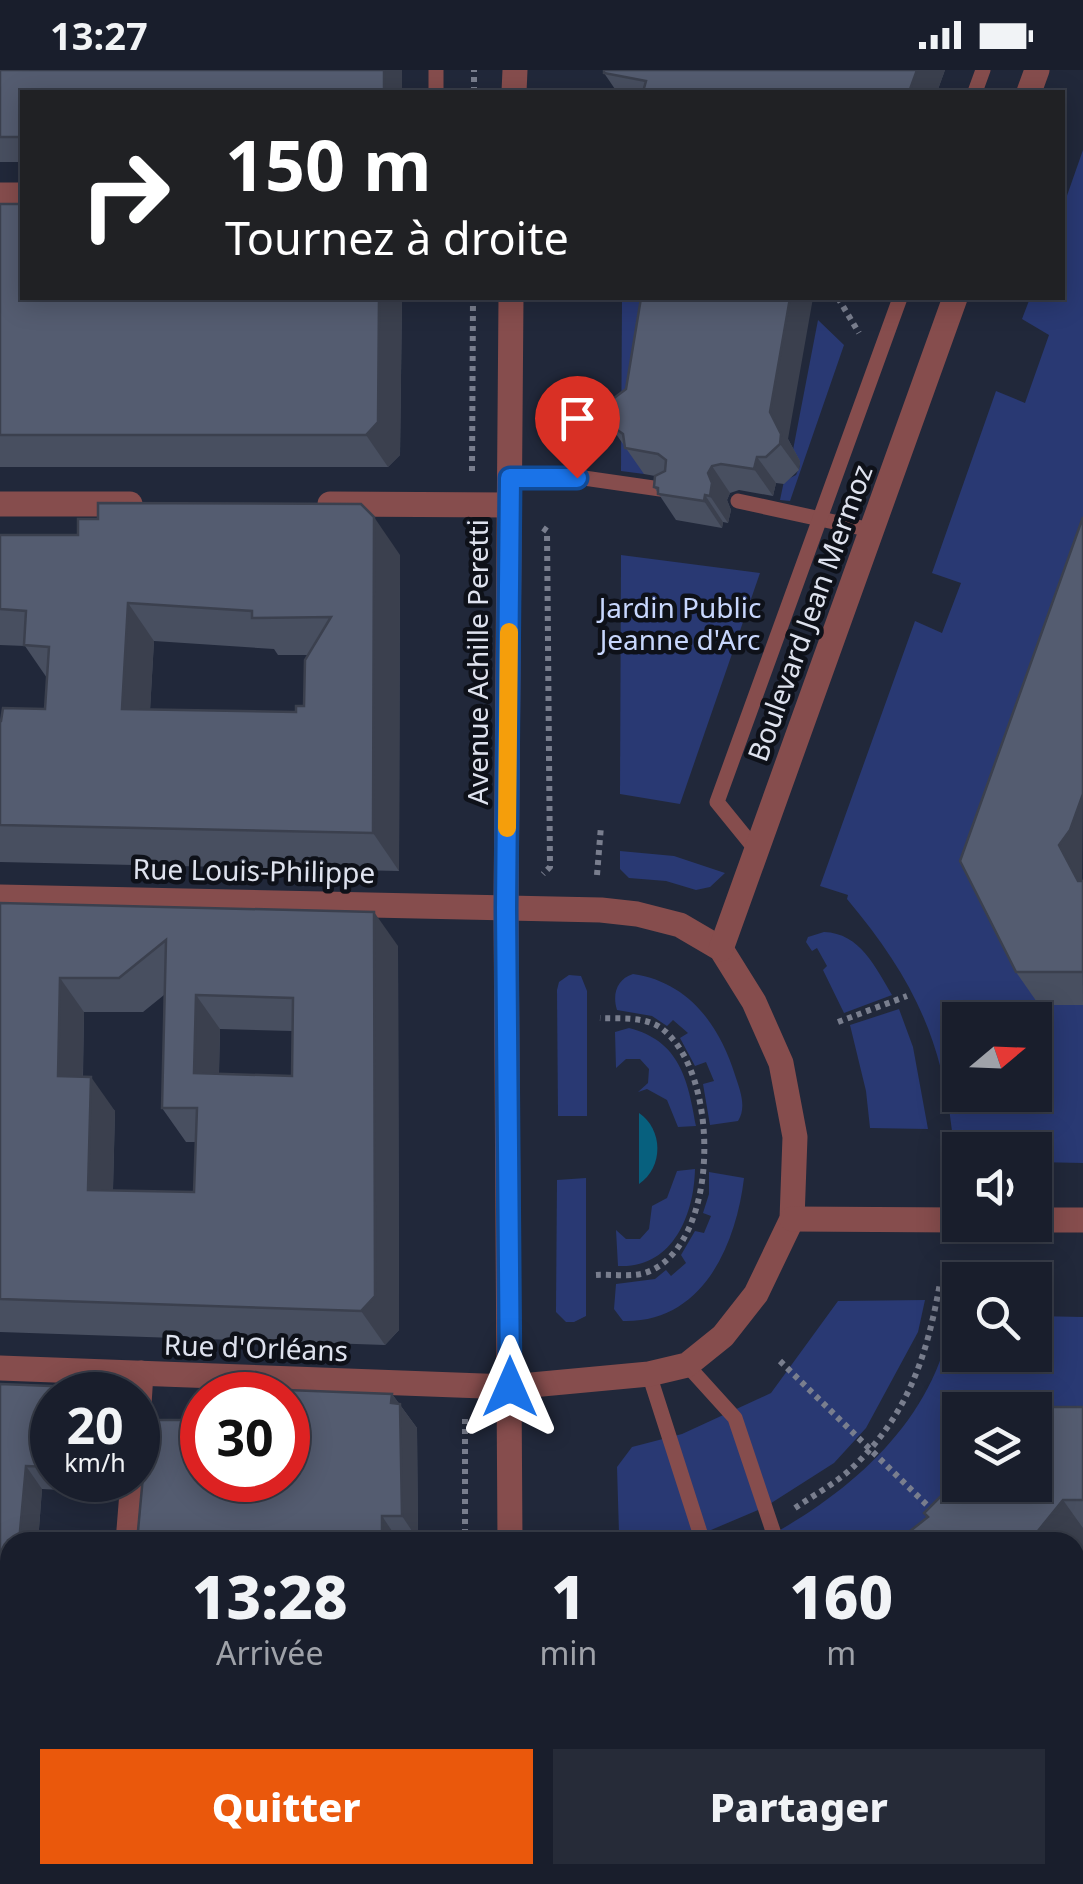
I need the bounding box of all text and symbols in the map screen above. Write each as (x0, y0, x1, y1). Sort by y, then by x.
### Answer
text: 13:27 (50, 9, 148, 61)
text: 150 m (225, 116, 432, 212)
icon: right (60, 130, 190, 260)
text: Tournez à droite (225, 207, 569, 268)
pin (535, 376, 620, 479)
icon: arrive (550, 391, 605, 446)
street label: Boulevard Jean Mermoz (738, 459, 880, 766)
street label: Avenue Achille Peretti (458, 519, 496, 805)
park label: Jardin Public Jeanne d'Arc (596, 588, 761, 658)
street label: Rue Louis-Philippe (132, 849, 376, 891)
north arrow (942, 1002, 1052, 1112)
map controls (942, 1002, 1052, 1502)
button: sound (942, 1132, 1052, 1242)
button: search (942, 1262, 1052, 1372)
street label: Rue d'Orléans (163, 1325, 349, 1369)
position arrow (458, 1335, 562, 1439)
speed limit sign: 30 (180, 1372, 310, 1502)
text: 20 (66, 1391, 124, 1459)
button: layers (942, 1392, 1052, 1502)
text: km/h (64, 1445, 126, 1479)
text: 13:28 (192, 1555, 348, 1637)
text: 1 (551, 1555, 586, 1637)
text: 160 (789, 1555, 893, 1637)
text: Arrivée (216, 1631, 323, 1674)
text: min (539, 1631, 597, 1674)
text: m (826, 1631, 856, 1674)
button: Quitter (40, 1749, 533, 1864)
button: Partager (553, 1749, 1045, 1864)

